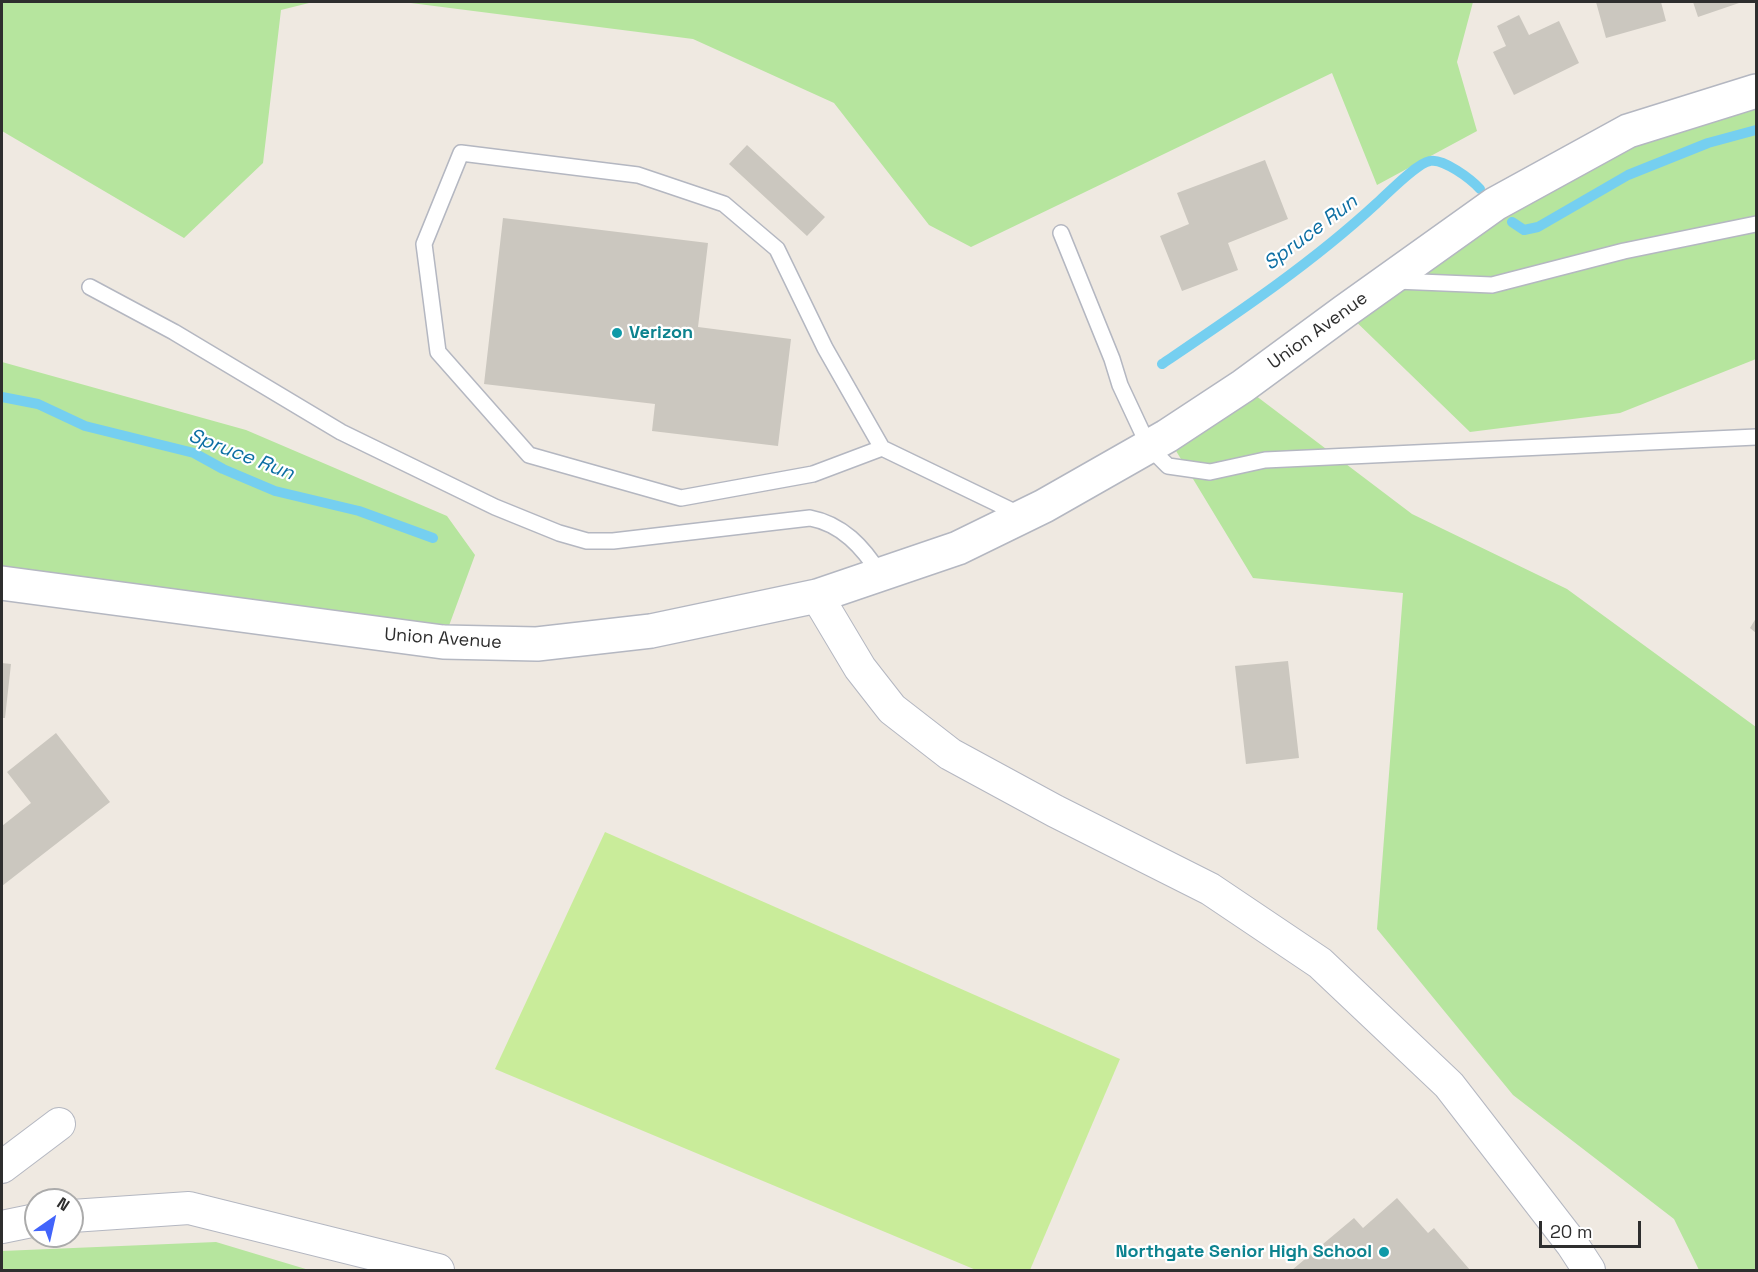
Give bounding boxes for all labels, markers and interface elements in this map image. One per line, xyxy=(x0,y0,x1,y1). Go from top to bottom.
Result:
water label: Spruce Run xyxy=(1259,190,1363,276)
street label: Union Avenue xyxy=(1264,288,1372,374)
place label: Verizon xyxy=(629,322,693,344)
marker: Verizon xyxy=(610,326,624,340)
water label: Spruce Run xyxy=(185,424,297,486)
street label: Union Avenue xyxy=(383,624,503,654)
north arrow xyxy=(24,1188,84,1248)
text: N xyxy=(53,1193,74,1216)
scale bar xyxy=(1542,1209,1644,1247)
text: 20 m xyxy=(1550,1220,1593,1243)
place label: Northgate Senior High School xyxy=(1115,1241,1372,1263)
marker: Northgate Senior High School xyxy=(1377,1245,1391,1259)

